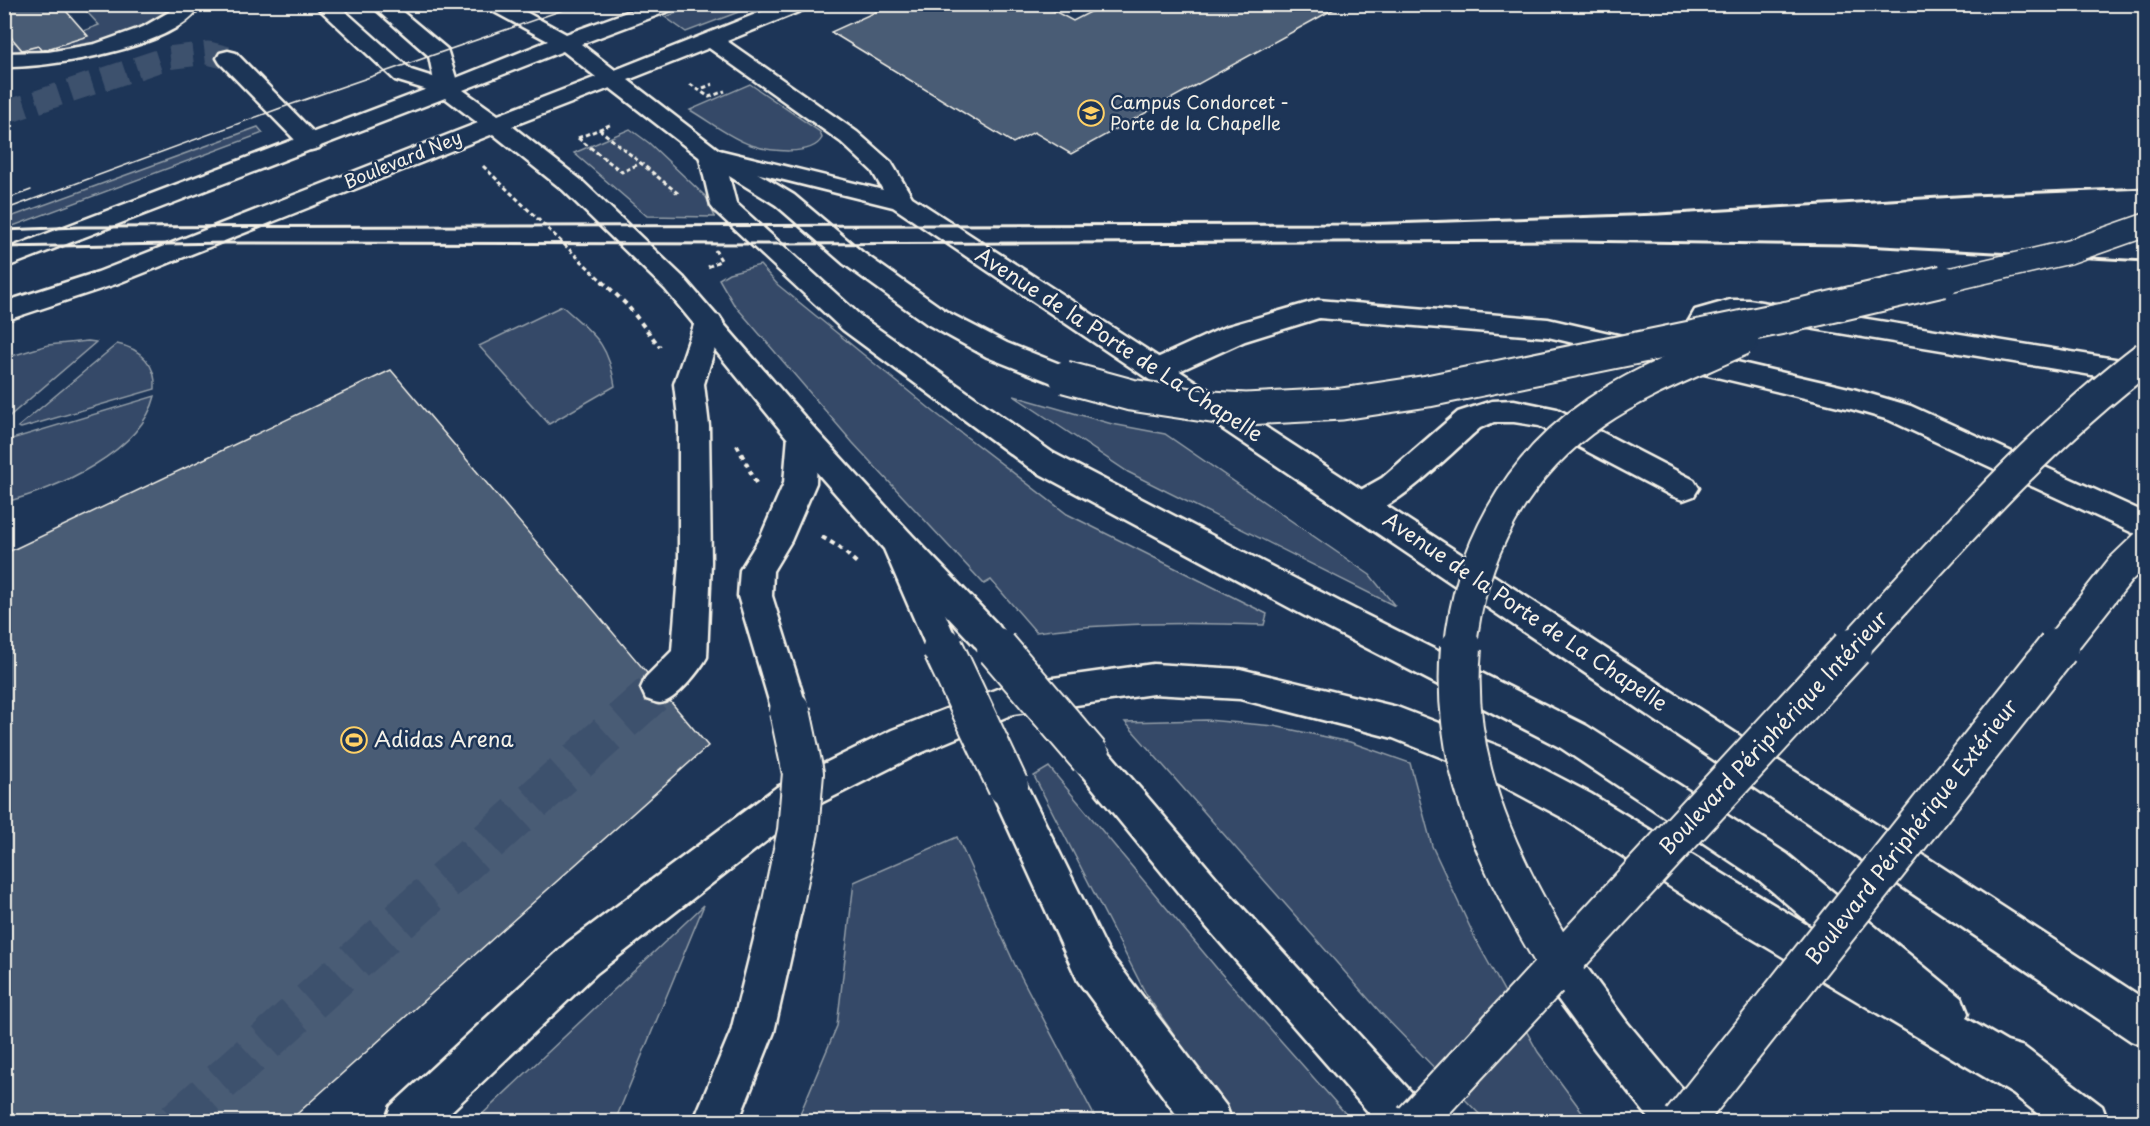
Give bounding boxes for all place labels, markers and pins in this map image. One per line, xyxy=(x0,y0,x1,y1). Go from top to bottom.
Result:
place label: Campus Condorcet - Porte de la Chapelle xyxy=(1110,88,1289,136)
school or university icon: Campus Condorcet - Porte de la Chapelle xyxy=(1076,98,1106,128)
place label: Adidas Arena xyxy=(374,722,513,754)
sports icon: Adidas Arena xyxy=(339,725,369,755)

